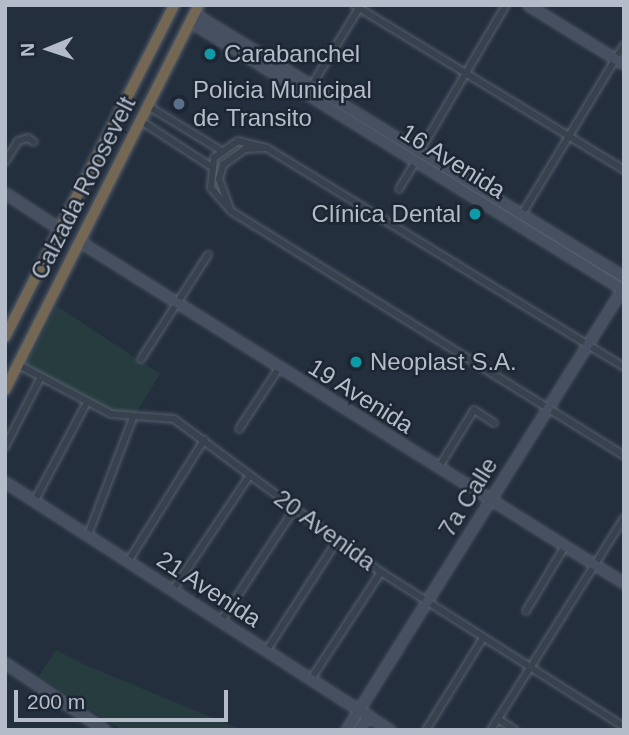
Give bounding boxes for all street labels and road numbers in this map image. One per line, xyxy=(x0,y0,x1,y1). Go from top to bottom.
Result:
street label: Calzada Roosevelt xyxy=(24,92,142,284)
street label: 16 Avenida xyxy=(395,117,511,205)
street label: 19 Avenida xyxy=(303,352,419,440)
street label: 7a Calle xyxy=(432,452,504,542)
street label: 20 Avenida xyxy=(268,483,382,577)
street label: 21 Avenida xyxy=(151,544,267,634)

